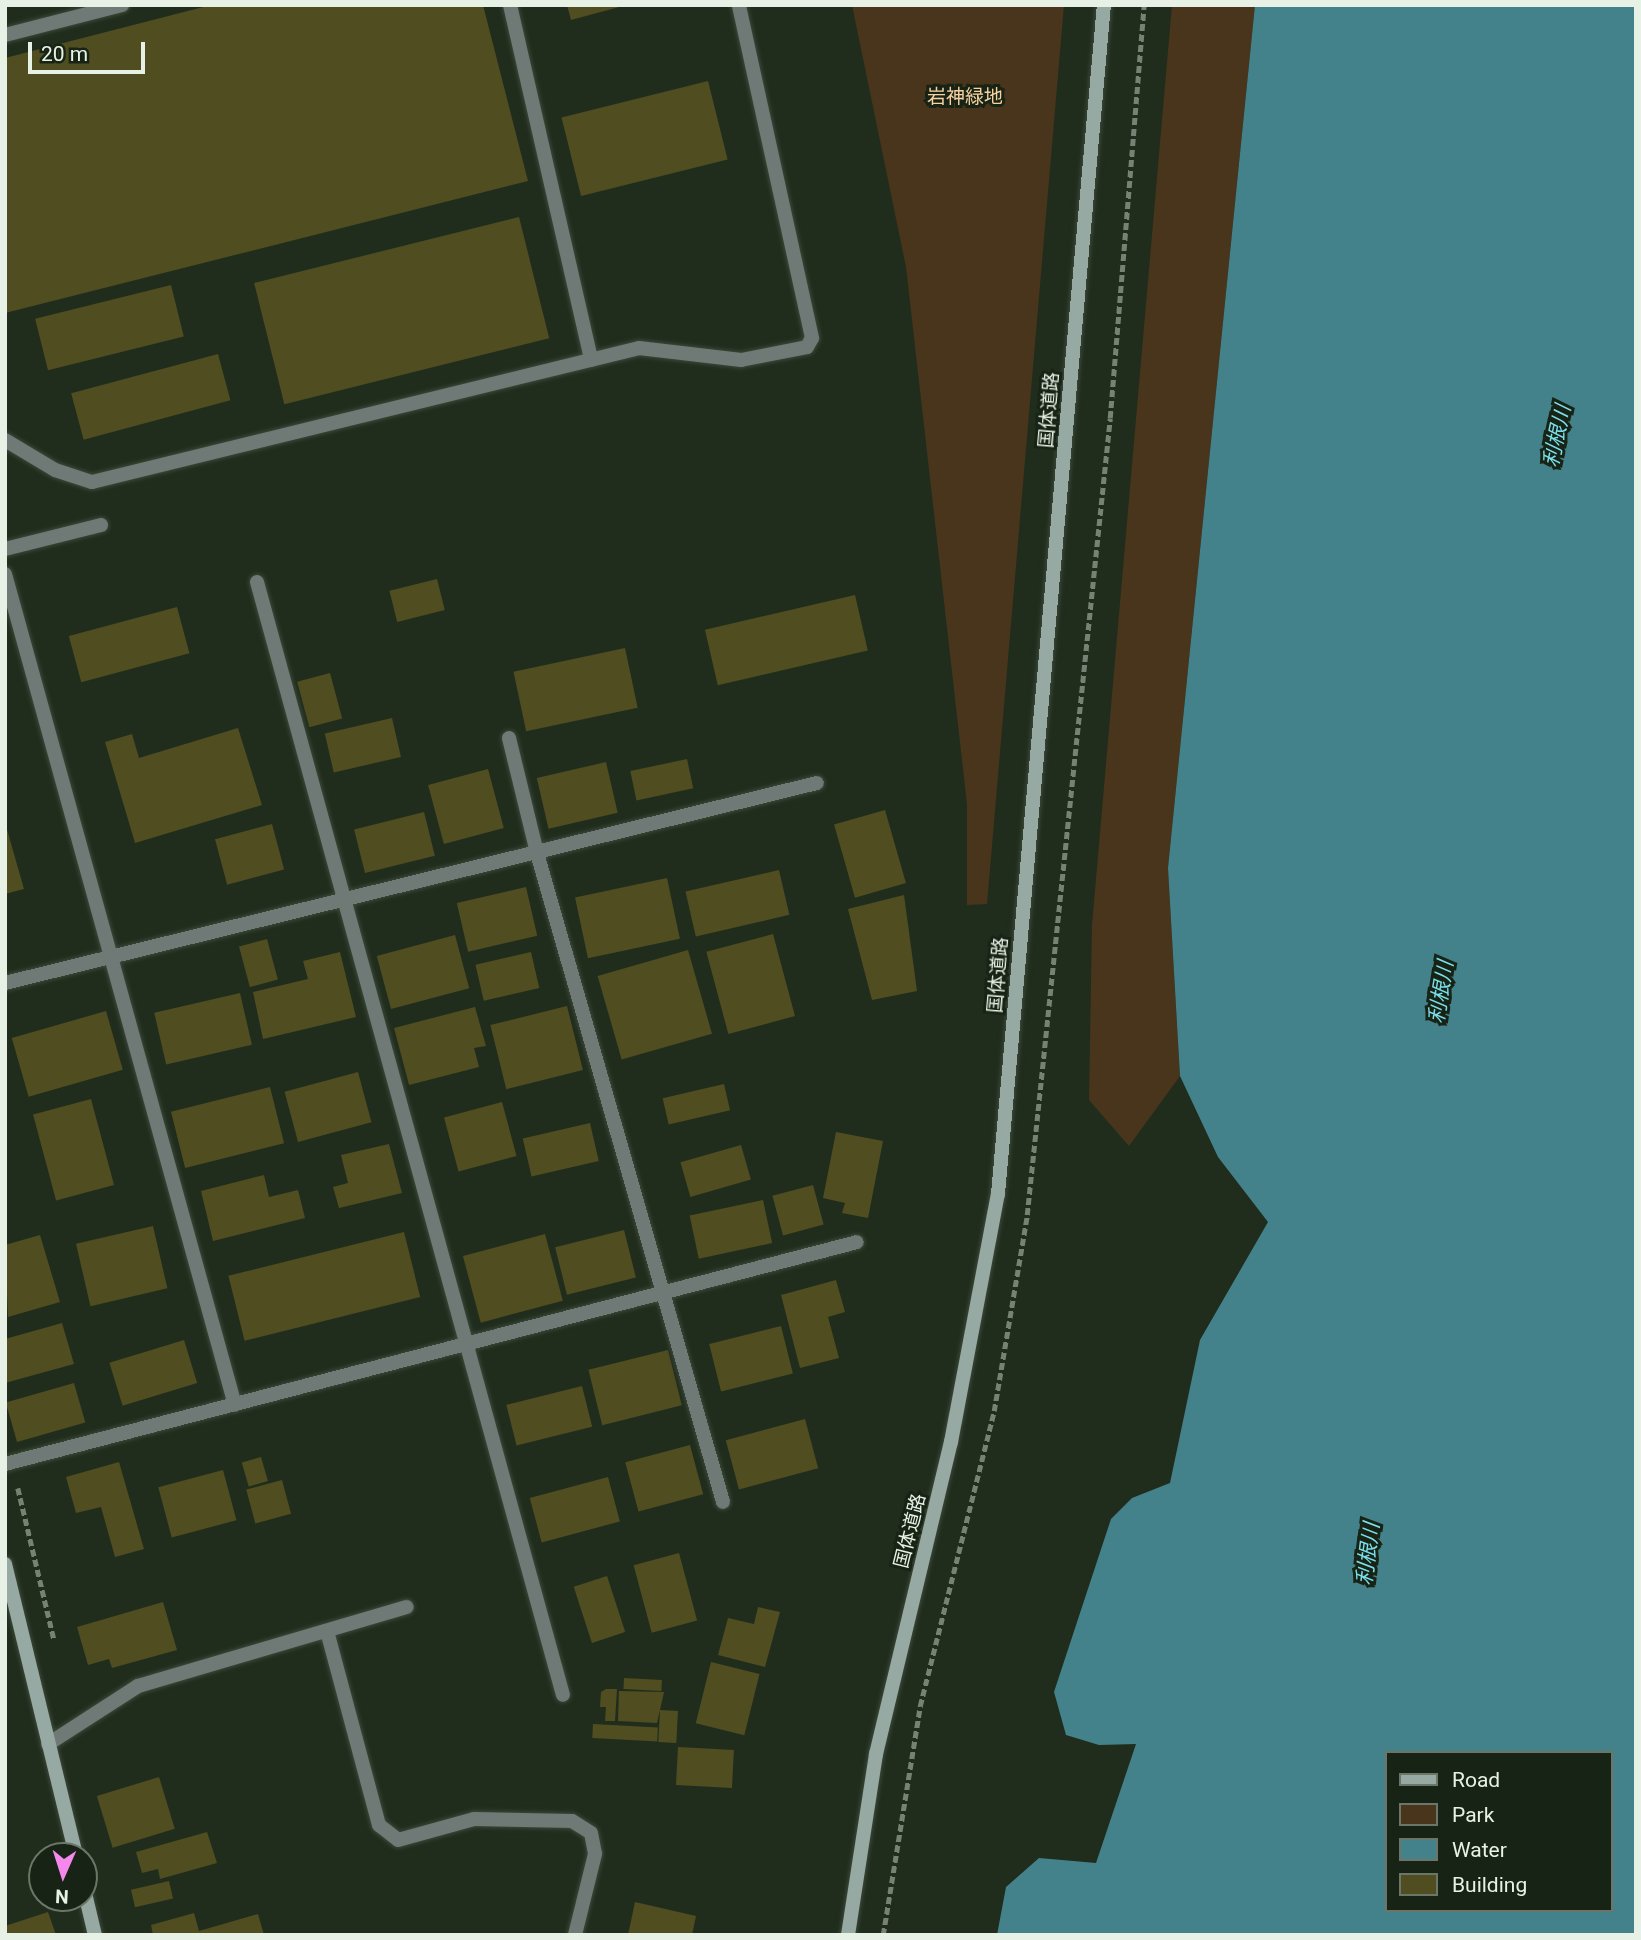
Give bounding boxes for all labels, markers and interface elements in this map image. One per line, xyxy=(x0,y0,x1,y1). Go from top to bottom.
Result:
scale bar xyxy=(32,28,149,72)
text: 20 m xyxy=(41,42,88,66)
park label: 岩神緑地 xyxy=(927,86,1003,108)
street label: 国体道路 xyxy=(1034,371,1064,449)
water label: 利根川 xyxy=(1538,403,1576,469)
street label: 国体道路 xyxy=(983,936,1013,1014)
water label: 利根川 xyxy=(1424,959,1458,1025)
street label: 国体道路 xyxy=(890,1491,930,1571)
water label: 利根川 xyxy=(1352,1521,1384,1587)
legend xyxy=(1386,1751,1613,1912)
text: Road xyxy=(1452,1768,1500,1792)
text: Park xyxy=(1452,1803,1494,1827)
text: Water xyxy=(1452,1838,1507,1862)
north arrow xyxy=(28,1842,98,1912)
text: Building xyxy=(1452,1873,1527,1897)
text: N xyxy=(55,1885,69,1908)

